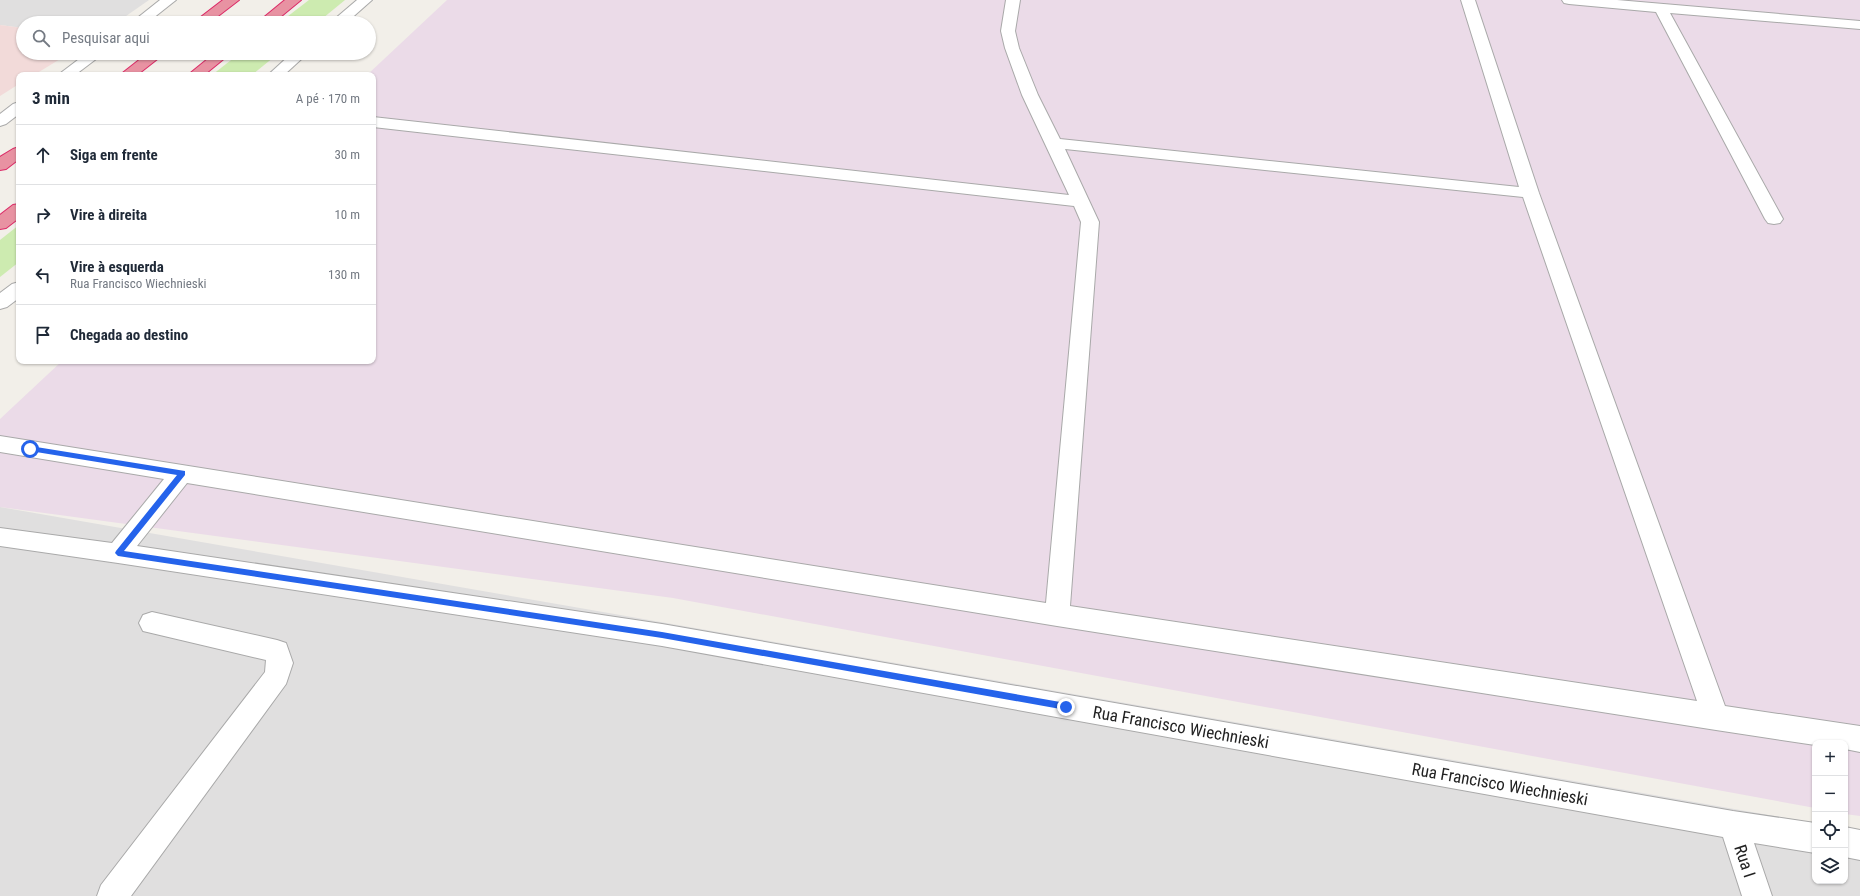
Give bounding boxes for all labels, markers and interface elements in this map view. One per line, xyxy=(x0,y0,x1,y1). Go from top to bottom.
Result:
search box xyxy=(16,16,376,60)
icon: search xyxy=(30,27,52,49)
text: Pesquisar aqui xyxy=(62,29,150,47)
text: 3 min xyxy=(32,88,70,108)
text: A pé · 170 m xyxy=(296,91,360,106)
icon: ahead xyxy=(32,144,54,166)
text: Siga em frente xyxy=(70,146,158,164)
text: 30 m xyxy=(334,147,360,162)
icon: right xyxy=(32,204,54,226)
text: Vire à direita xyxy=(70,206,147,224)
text: 10 m xyxy=(334,207,360,222)
text: Vire à esquerda xyxy=(70,258,164,276)
icon: left xyxy=(32,264,54,286)
text: 130 m xyxy=(328,267,360,282)
text: Rua Francisco Wiechnieski xyxy=(70,276,207,291)
icon: arrive xyxy=(32,324,54,346)
text: Chegada ao destino xyxy=(70,326,188,344)
route start xyxy=(21,440,39,458)
route end xyxy=(1057,698,1075,716)
street label: Rua Francisco Wiechnieski xyxy=(1091,702,1271,752)
map controls xyxy=(1812,740,1848,884)
button: + xyxy=(1812,740,1848,776)
street label: Rua Francisco Wiechnieski xyxy=(1410,759,1590,809)
button: − xyxy=(1812,776,1848,812)
button: locate xyxy=(1812,812,1848,848)
street label: Rua I xyxy=(1730,842,1760,880)
button: layers xyxy=(1812,848,1848,884)

